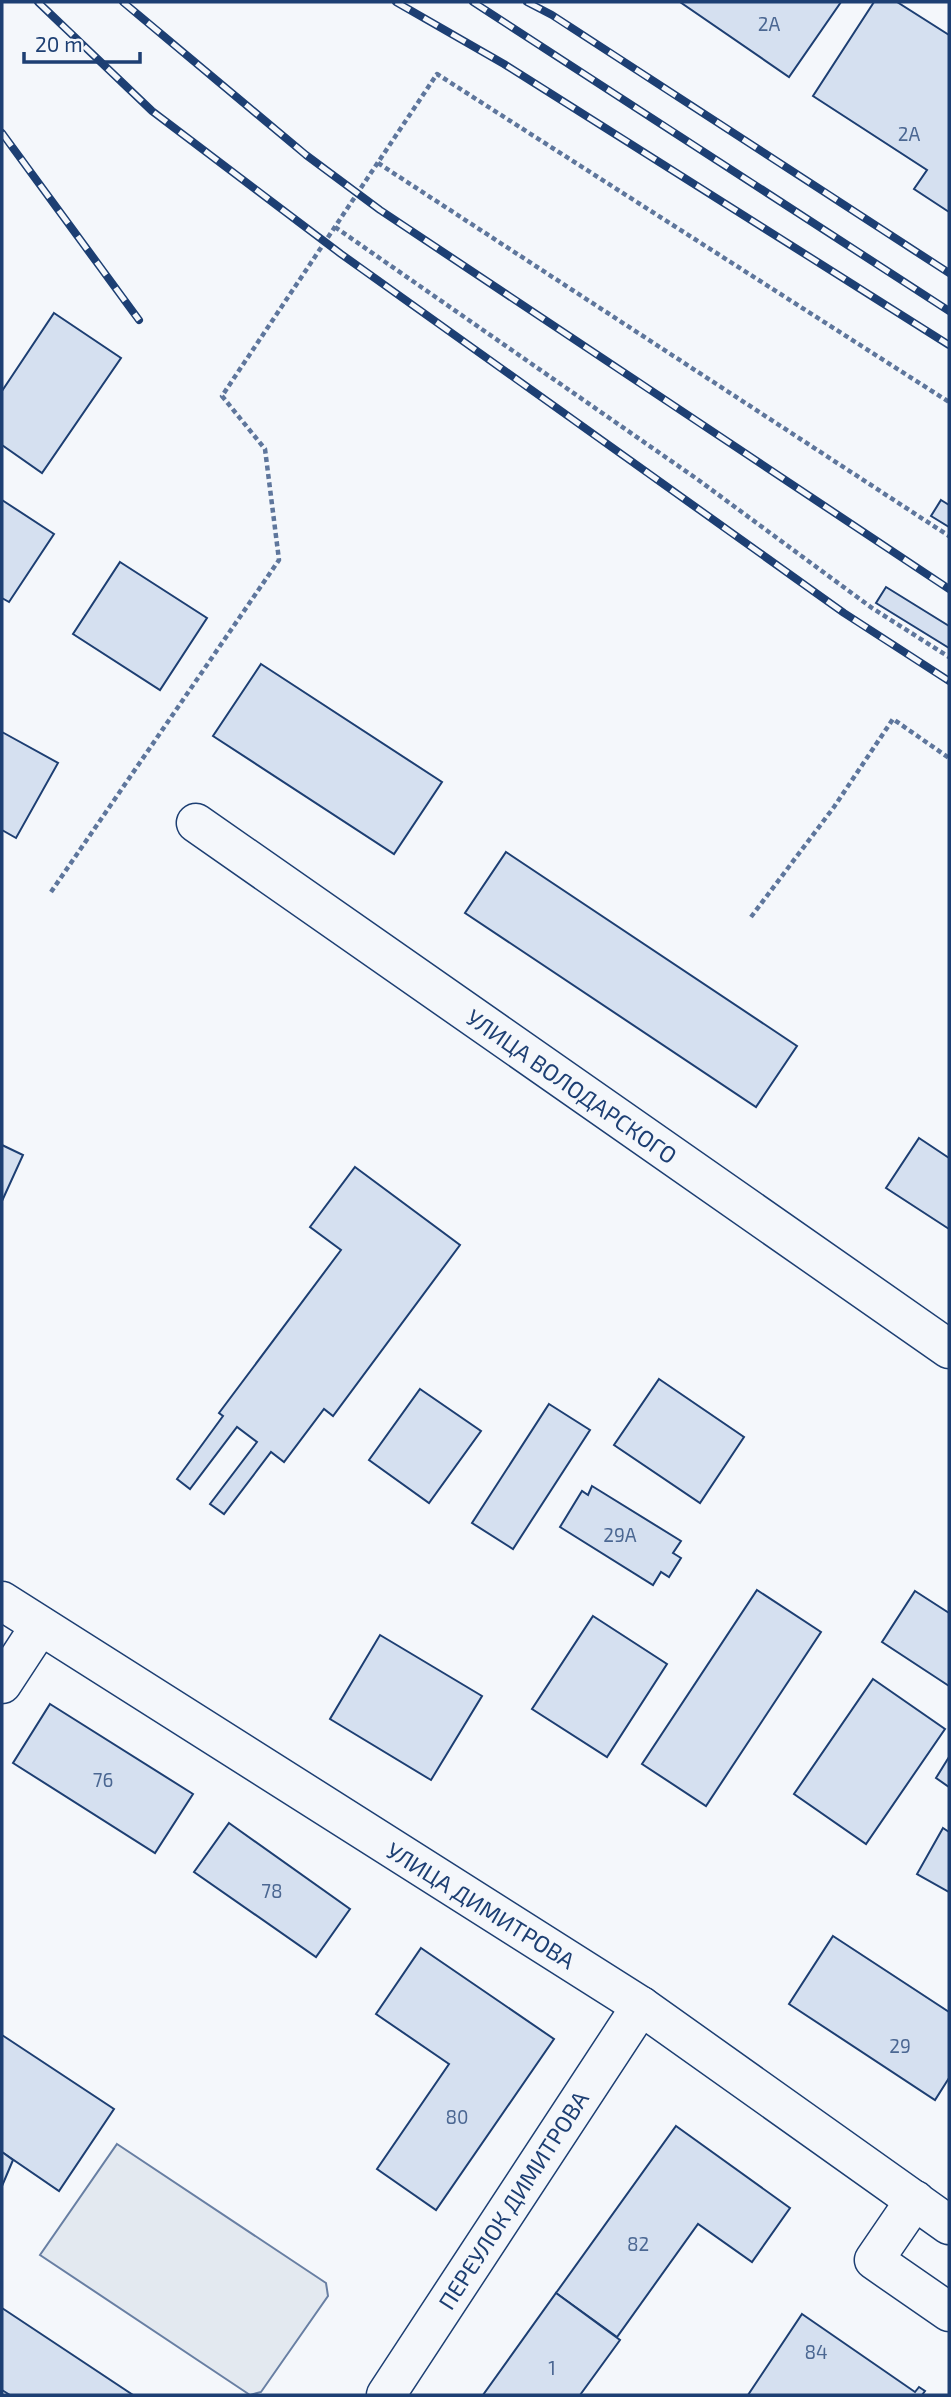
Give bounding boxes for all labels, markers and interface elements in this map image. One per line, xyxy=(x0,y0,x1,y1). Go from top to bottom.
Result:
house number: 2А xyxy=(758,12,780,35)
scale bar xyxy=(24,21,140,65)
text: 20 m xyxy=(35,31,83,56)
house number: 2А xyxy=(898,122,920,145)
street label: УЛИЦА ВОЛОДАРСКОГО xyxy=(461,1003,683,1169)
house number: 29А xyxy=(603,1523,637,1546)
house number: 76 xyxy=(93,1768,113,1791)
street label: УЛИЦА ДИМИТРОВА xyxy=(382,1836,581,1975)
house number: 78 xyxy=(261,1879,283,1902)
house number: 29 xyxy=(889,2034,911,2057)
street label: ПЕРЕУЛОК ДИМИТРОВА xyxy=(432,2085,594,2314)
house number: 80 xyxy=(446,2105,469,2128)
house number: 82 xyxy=(627,2232,649,2255)
house number: 84 xyxy=(804,2340,828,2363)
house number: 1 xyxy=(548,2356,556,2379)

